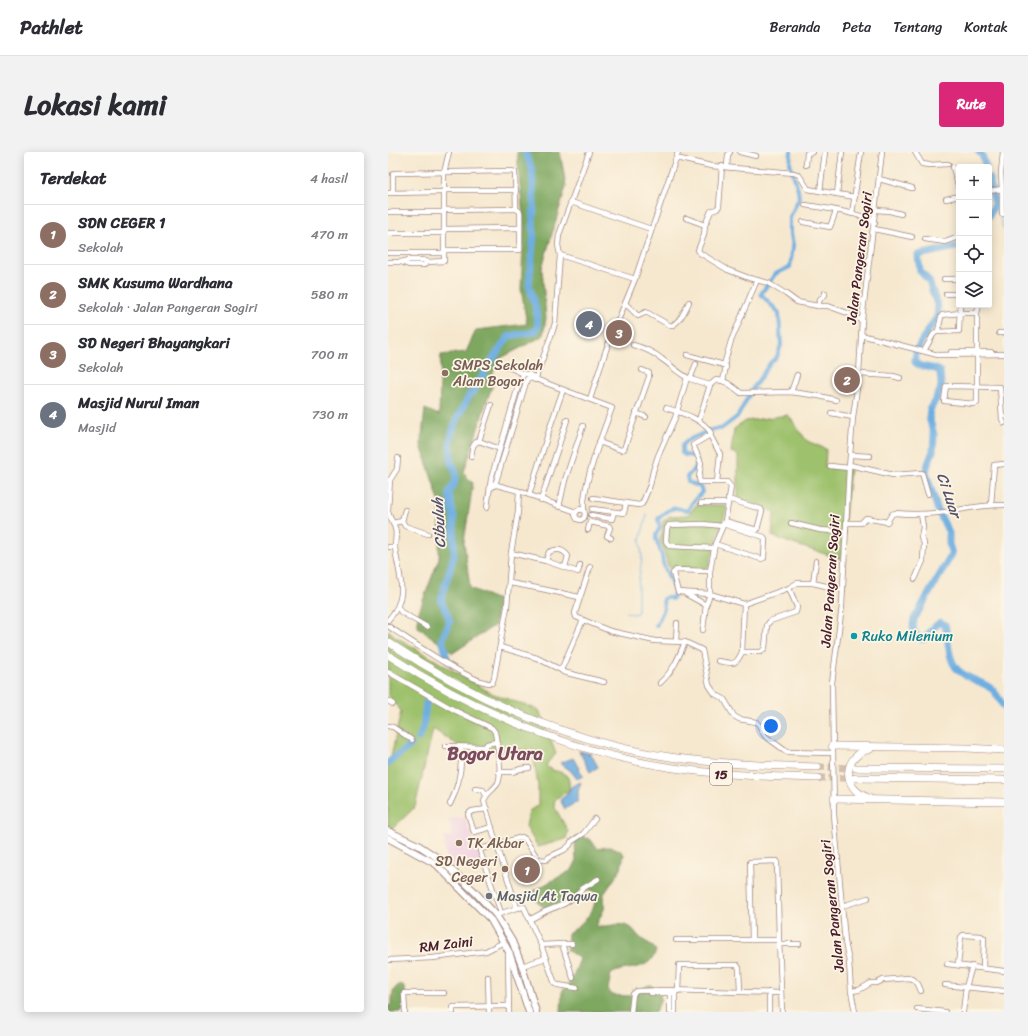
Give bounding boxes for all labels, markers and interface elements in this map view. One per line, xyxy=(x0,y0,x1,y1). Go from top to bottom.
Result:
text: Pathlet xyxy=(20,11,83,44)
text: Beranda xyxy=(770,15,820,40)
text: Peta xyxy=(842,15,871,40)
text: Tentang xyxy=(893,15,942,40)
text: Kontak xyxy=(964,15,1008,40)
text: Lokasi kami xyxy=(24,80,166,129)
button: Rute xyxy=(939,82,1004,127)
text: Terdekat xyxy=(40,163,106,193)
map controls xyxy=(956,164,992,308)
button: + xyxy=(956,164,992,200)
text: 4 hasil xyxy=(310,167,348,190)
street label: Jalan Pangeran Sogiri xyxy=(839,189,880,327)
button: − xyxy=(956,200,992,236)
text: SDN CEGER 1 xyxy=(78,210,165,236)
text: 1 xyxy=(50,223,56,246)
text: 470 m xyxy=(311,223,348,246)
text: Sekolah xyxy=(78,236,123,259)
button: locate xyxy=(956,236,992,272)
text: SMK Kusuma Wardhana xyxy=(78,270,232,296)
button: layers xyxy=(956,272,992,308)
text: 2 xyxy=(49,283,57,306)
text: 580 m xyxy=(311,283,348,306)
text: Sekolah · Jalan Pangeran Sogiri xyxy=(78,296,257,319)
pin: 4 xyxy=(576,309,602,339)
pin: 3 xyxy=(606,318,632,348)
text: SD Negeri Bhayangkari xyxy=(78,330,230,356)
text: 3 xyxy=(49,343,57,366)
text: 700 m xyxy=(311,343,348,366)
place label: SMPS Sekolah Alam Bogor xyxy=(452,353,543,394)
text: Sekolah xyxy=(78,356,123,379)
pin: 2 xyxy=(834,365,860,395)
marker: SMPS Sekolah Alam Bogor xyxy=(440,368,450,378)
text: Masjid Nurul Iman xyxy=(78,390,199,416)
text: 4 xyxy=(49,403,57,426)
text: 730 m xyxy=(312,403,348,426)
text: Masjid xyxy=(78,416,116,439)
water label: Ci Luar xyxy=(929,469,970,524)
water label: Cibuluh xyxy=(425,496,453,549)
street label: Jalan Pangeran Sogiri xyxy=(813,513,848,649)
place label: Ruko Milenium xyxy=(862,624,953,649)
marker: Ruko Milenium xyxy=(849,631,859,641)
your location xyxy=(761,716,781,736)
district label: Bogor Utara xyxy=(447,738,543,770)
road number: 15 xyxy=(710,763,732,785)
place label: TK Akbar xyxy=(467,831,525,856)
street label: Jalan Pangeran Sogiri xyxy=(813,837,852,974)
marker: TK Akbar xyxy=(454,838,464,848)
place label: SD Negeri Ceger 1 xyxy=(435,849,498,890)
pin: 1 xyxy=(514,855,540,885)
marker: SD Negeri Ceger 1 xyxy=(500,864,510,874)
place label: Masjid At Taqwa xyxy=(497,884,598,909)
marker: Masjid At Taqwa xyxy=(484,891,494,901)
street label: RM Zaini xyxy=(418,929,475,960)

